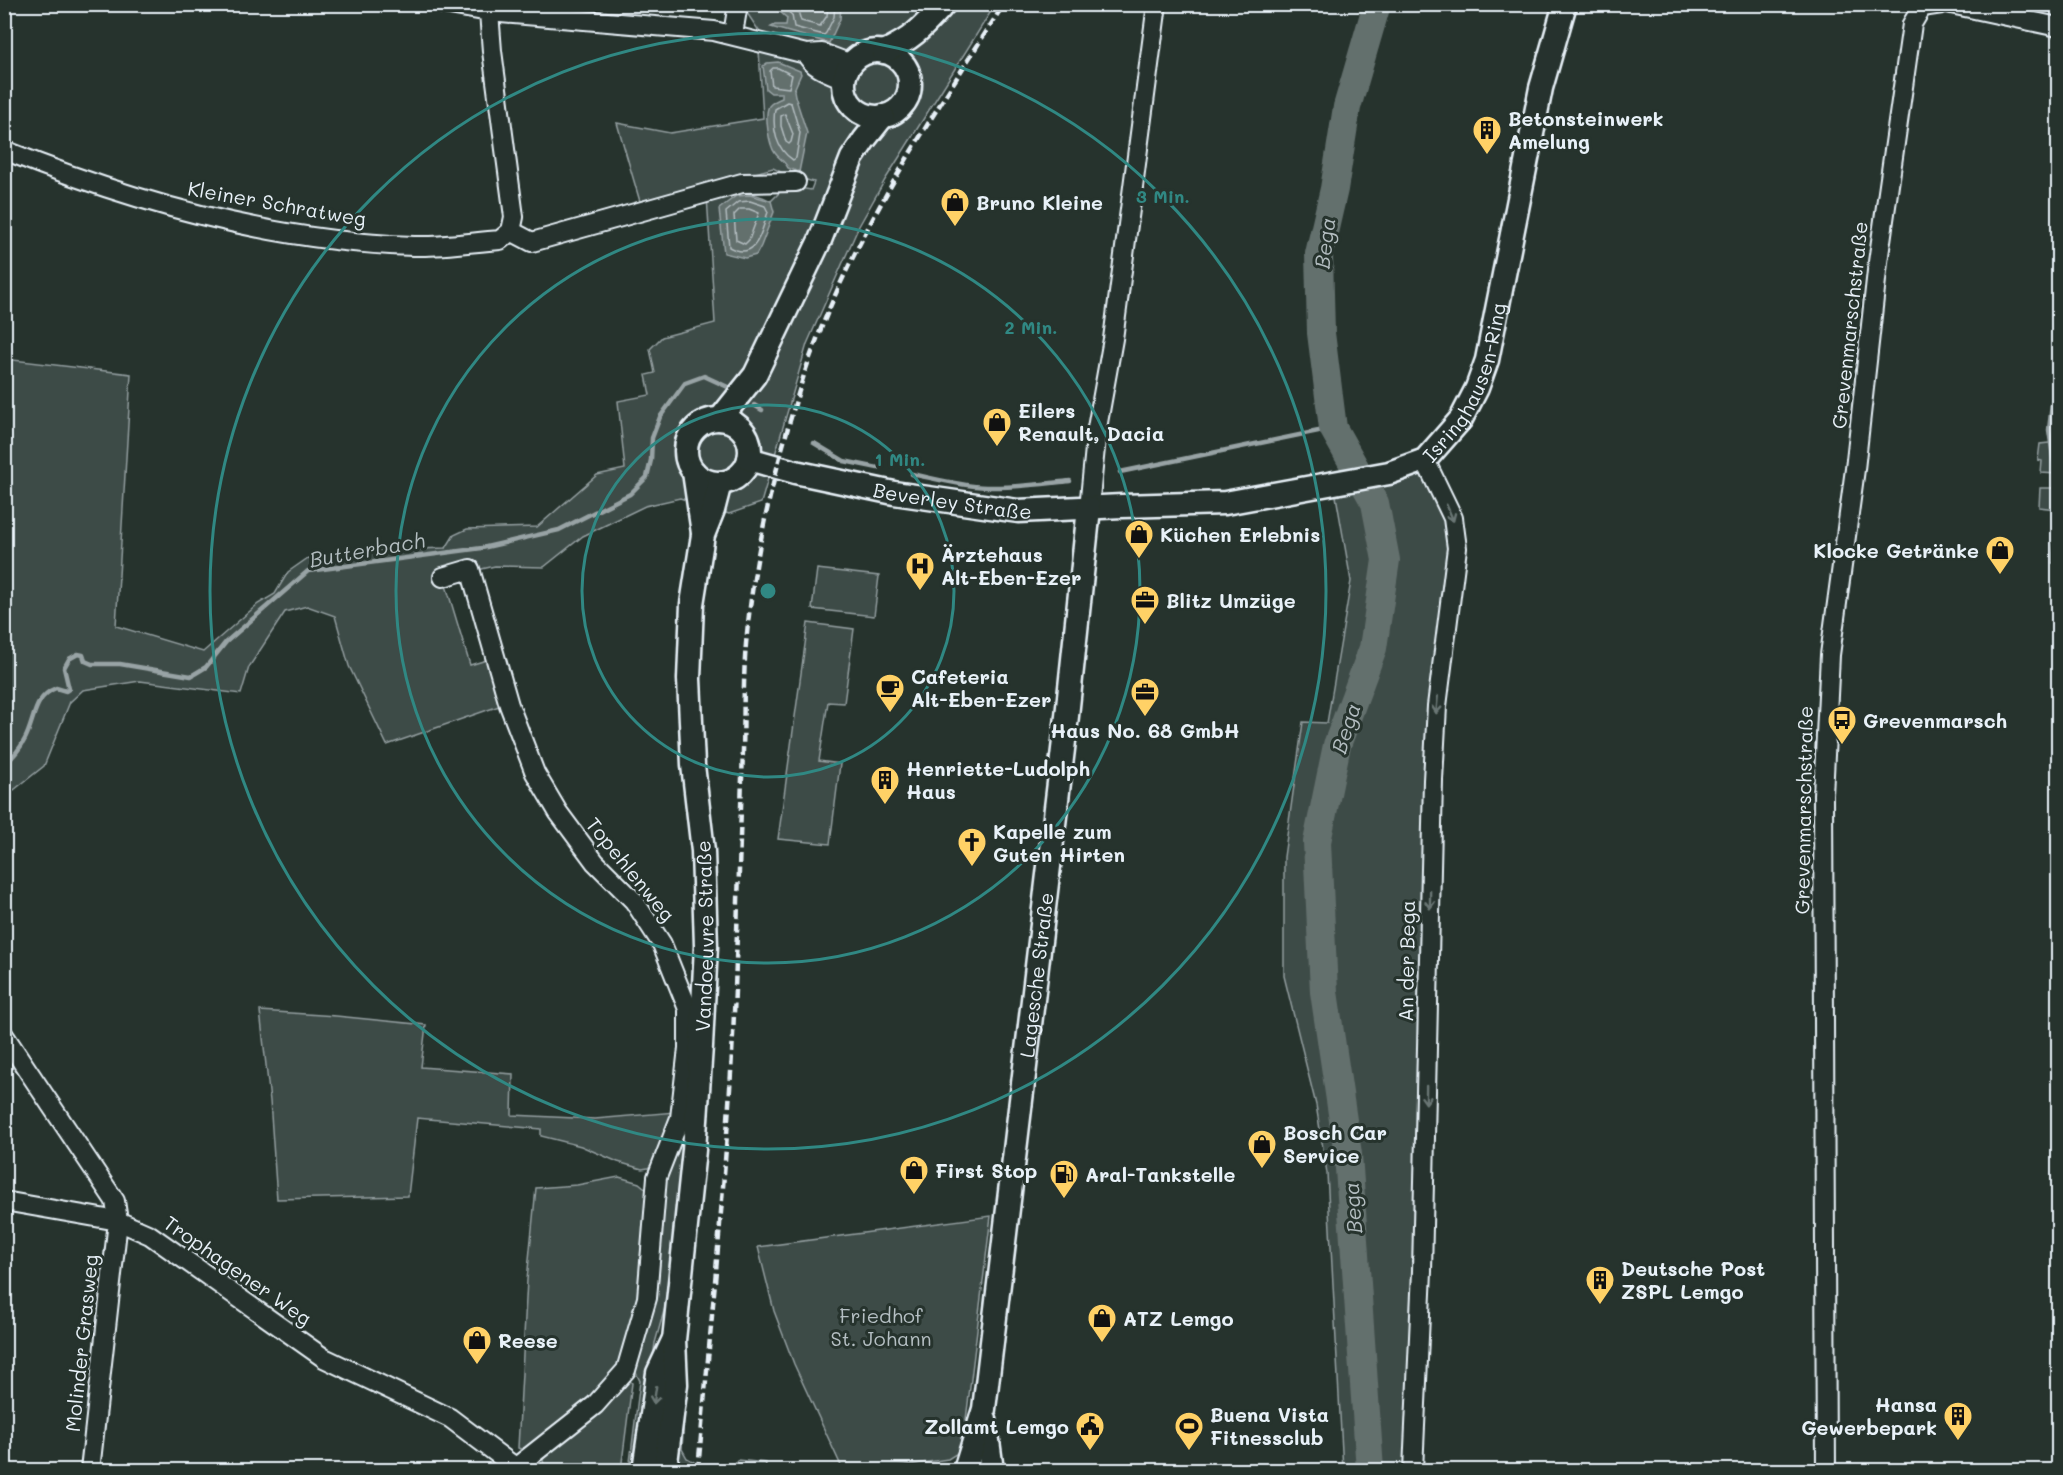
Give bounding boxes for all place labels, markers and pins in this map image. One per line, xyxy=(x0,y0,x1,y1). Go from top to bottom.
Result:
place label: Betonsteinwerk Amelung xyxy=(1508,105,1664,154)
building icon: Betonsteinwerk Amelung xyxy=(1471,114,1503,156)
shop icon: Bruno Kleine xyxy=(939,186,971,228)
place label: Bruno Kleine xyxy=(976,189,1103,215)
place label: Eilers Renault, Dacia xyxy=(1018,397,1164,446)
shop icon: Eilers Renault, Dacia xyxy=(981,406,1013,448)
shop icon: Küchen Erlebnis xyxy=(1123,518,1155,560)
place label: Küchen Erlebnis xyxy=(1160,521,1320,547)
shop icon: Klocke Getränke xyxy=(1984,534,2016,576)
place label: Klocke Getränke xyxy=(1813,537,1979,563)
place label: Ärztehaus Alt-Eben-Ezer xyxy=(941,541,1081,590)
hospital icon: Ärztehaus Alt-Eben-Ezer xyxy=(904,550,936,592)
centre of rings xyxy=(758,581,778,601)
office icon: Blitz Umzüge xyxy=(1129,584,1161,626)
place label: Blitz Umzüge xyxy=(1166,587,1296,613)
place label: Cafeteria Alt-Eben-Ezer xyxy=(911,663,1051,712)
cafe icon: Cafeteria Alt-Eben-Ezer xyxy=(874,672,906,714)
office icon: Haus No. 68 GmbH xyxy=(1129,676,1161,718)
bus stop icon: Grevenmarsch xyxy=(1826,704,1858,746)
place label: Grevenmarsch xyxy=(1863,707,2007,733)
place label: Haus No. 68 GmbH xyxy=(1050,717,1240,743)
place label: Henriette-Ludolph Haus xyxy=(906,755,1090,804)
building icon: Henriette-Ludolph Haus xyxy=(869,764,901,806)
place label: Kapelle zum Guten Hirten xyxy=(993,818,1125,867)
church icon: Kapelle zum Guten Hirten xyxy=(956,826,988,868)
place label: Bosch Car Service xyxy=(1283,1119,1387,1168)
shop icon: Bosch Car Service xyxy=(1246,1128,1278,1170)
shop icon: First Stop xyxy=(898,1154,930,1196)
place label: First Stop xyxy=(935,1157,1037,1183)
fuel station icon: Aral-Tankstelle xyxy=(1048,1158,1080,1200)
place label: Aral-Tankstelle xyxy=(1085,1161,1236,1187)
place label: Deutsche Post ZSPL Lemgo xyxy=(1621,1255,1765,1304)
building icon: Deutsche Post ZSPL Lemgo xyxy=(1584,1264,1616,1306)
shop icon: ATZ Lemgo xyxy=(1086,1302,1118,1344)
place label: ATZ Lemgo xyxy=(1123,1305,1234,1331)
shop icon: Reese xyxy=(461,1324,493,1366)
place label: Reese xyxy=(498,1327,558,1353)
place label: Hansa Gewerbepark xyxy=(1801,1391,1937,1440)
building icon: Hansa Gewerbepark xyxy=(1942,1400,1974,1442)
place label: Buena Vista Fitnessclub xyxy=(1210,1401,1329,1450)
public building icon: Zollamt Lemgo xyxy=(1074,1410,1106,1452)
sports icon: Buena Vista Fitnessclub xyxy=(1173,1410,1205,1452)
place label: Zollamt Lemgo xyxy=(924,1413,1069,1439)

